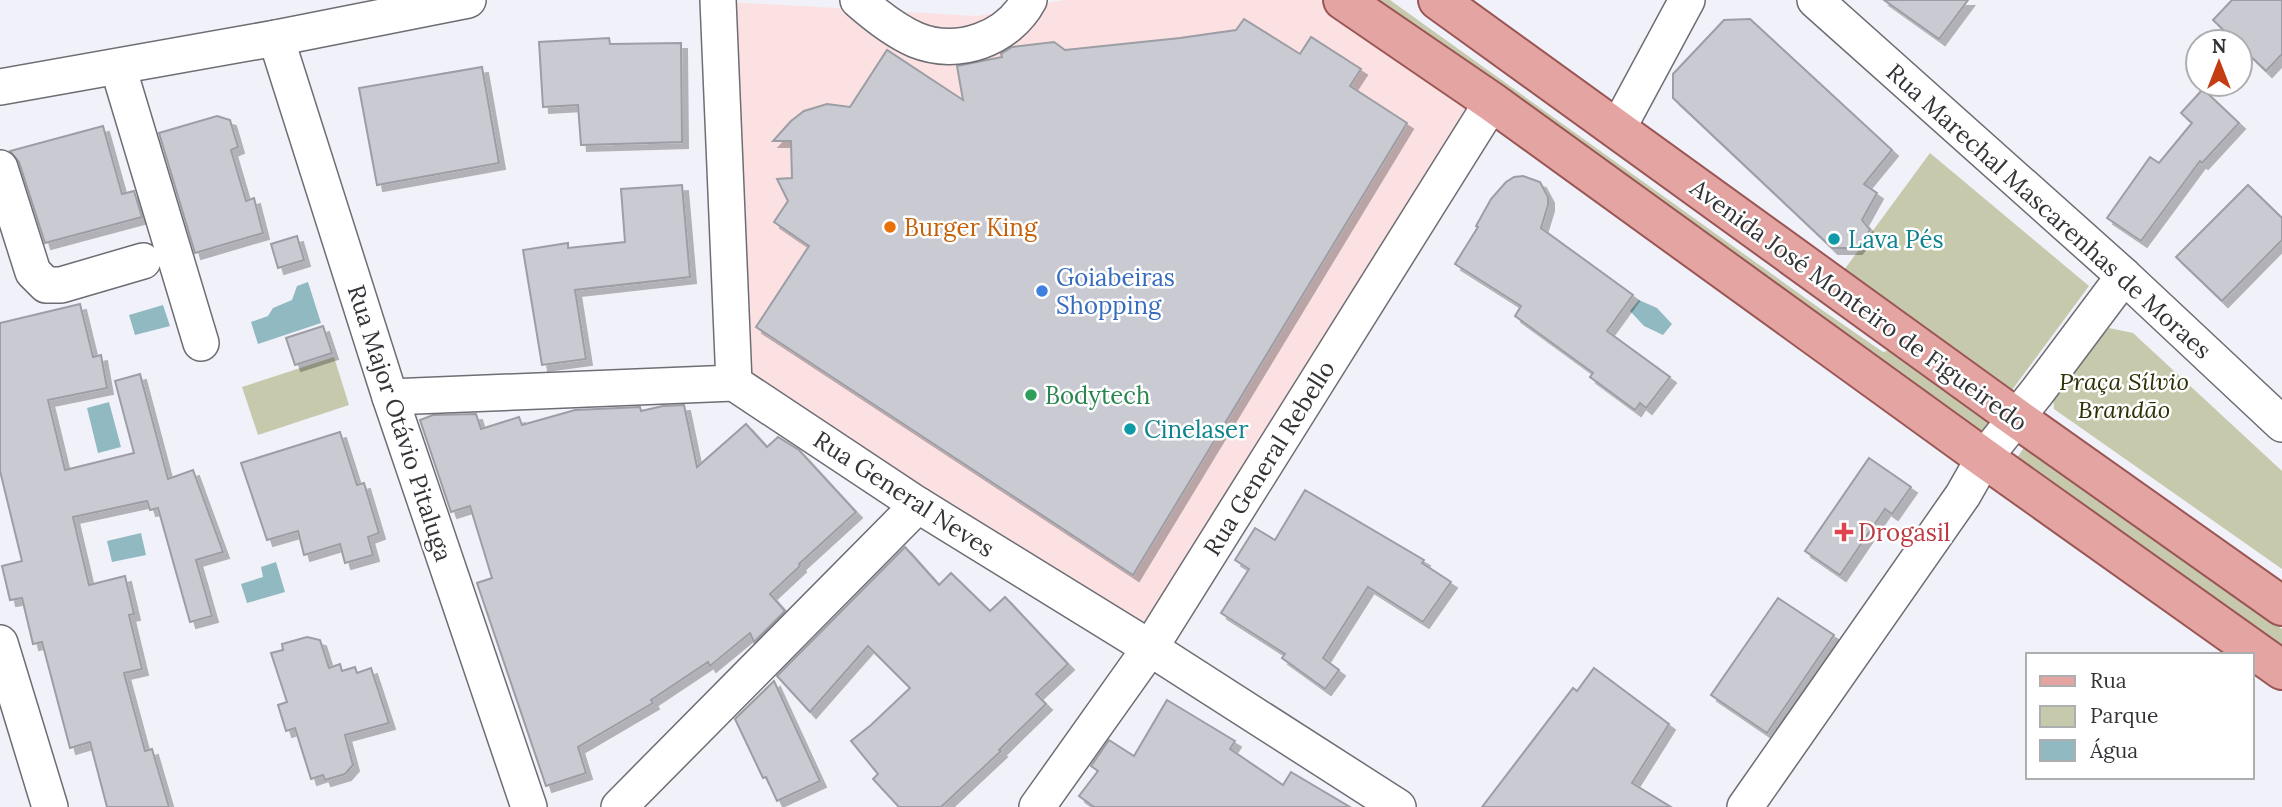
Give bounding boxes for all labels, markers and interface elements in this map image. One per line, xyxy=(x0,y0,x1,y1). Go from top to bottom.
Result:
north arrow xyxy=(2184,28,2254,98)
text: N xyxy=(2212,34,2227,58)
street label: Rua Marechal Mascarenhas de Moraes xyxy=(1880,57,2218,365)
street label: Avenida José Monteiro de Figueiredo xyxy=(1683,172,2034,438)
place label: Burger King xyxy=(904,212,1038,243)
marker: Burger King xyxy=(882,219,898,235)
place label: Lava Pés xyxy=(1848,224,1944,255)
marker: Lava Pés xyxy=(1826,231,1842,247)
place label: Goiabeiras Shopping xyxy=(1056,262,1175,321)
street label: Rua Major Otávio Pitaluga xyxy=(341,281,459,565)
marker: Goiabeiras Shopping xyxy=(1034,283,1050,299)
street label: Rua General Rebello xyxy=(1196,355,1342,561)
park label: Praça Sílvio Brandão xyxy=(2059,366,2189,425)
place label: Bodytech xyxy=(1045,380,1150,411)
marker: Bodytech xyxy=(1023,387,1039,403)
place label: Cinelaser xyxy=(1144,414,1249,445)
marker: Cinelaser xyxy=(1122,421,1138,437)
street label: Rua General Neves xyxy=(808,424,1000,564)
place label: Drogasil xyxy=(1858,517,1950,548)
marker: Drogasil xyxy=(1836,524,1852,540)
legend xyxy=(2026,653,2254,779)
text: Rua xyxy=(2090,667,2127,694)
text: Parque xyxy=(2090,702,2158,729)
text: Água xyxy=(2089,737,2138,764)

